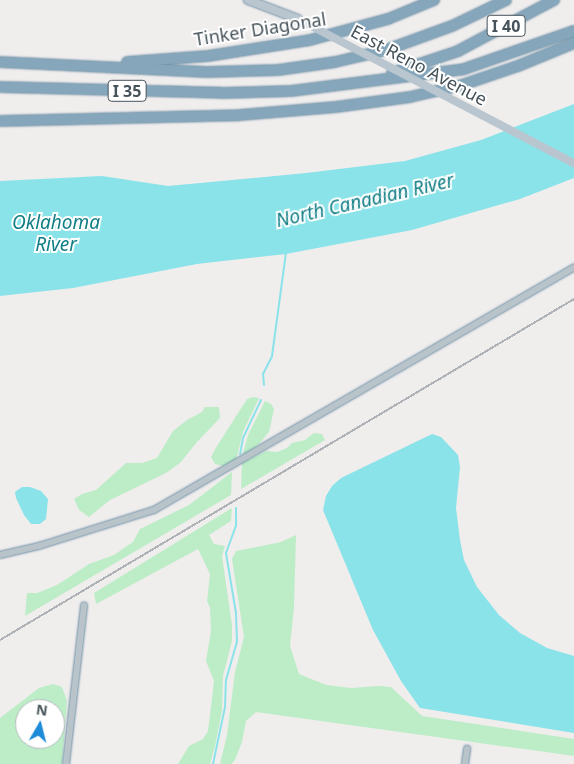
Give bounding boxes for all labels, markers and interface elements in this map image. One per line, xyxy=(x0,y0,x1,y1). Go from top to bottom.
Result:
street label: Tinker Diagonal xyxy=(192,8,328,50)
road number: I 40 xyxy=(486,12,526,40)
street label: East Reno Avenue xyxy=(347,20,491,110)
road number: I 35 xyxy=(107,78,147,104)
water label: North Canadian River xyxy=(274,169,456,233)
water label: Oklahoma River xyxy=(12,212,100,256)
north arrow xyxy=(15,699,65,749)
text: N xyxy=(35,699,49,720)

